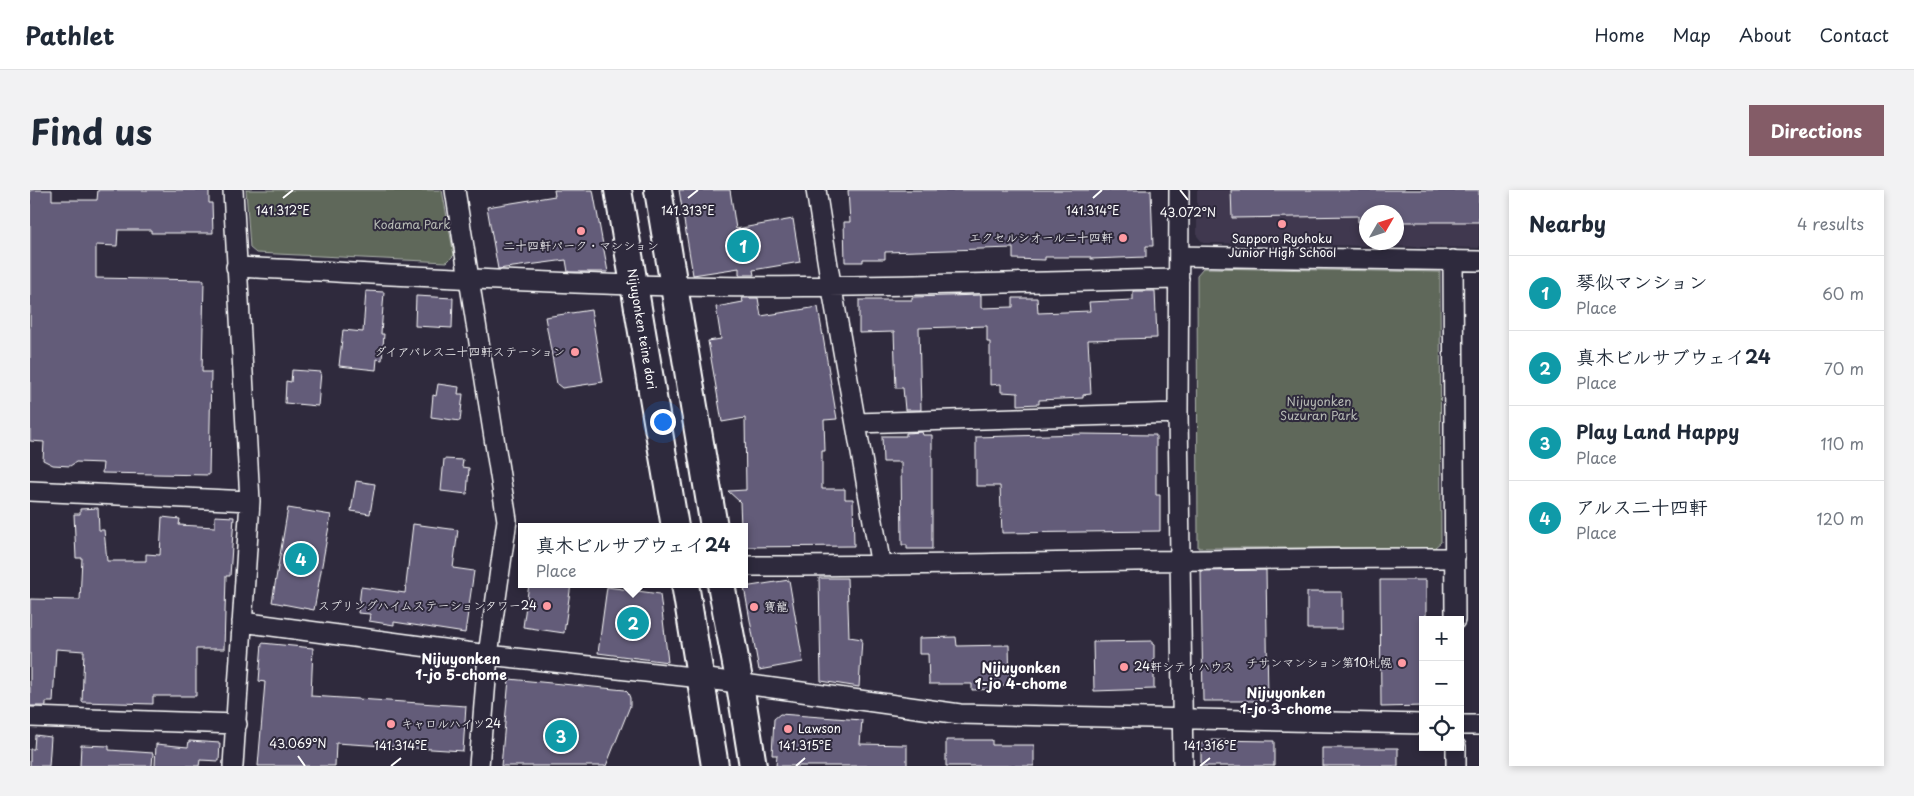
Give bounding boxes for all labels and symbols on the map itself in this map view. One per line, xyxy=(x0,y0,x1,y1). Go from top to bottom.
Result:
text: 141.312°E xyxy=(256,201,310,219)
text: 141.313°E xyxy=(661,201,715,219)
text: 141.314°E xyxy=(1066,201,1120,219)
text: 43.072°N xyxy=(1160,203,1216,221)
north arrow xyxy=(1359,205,1404,250)
park label: Kodama Park xyxy=(373,215,451,233)
marker: Sapporo Ryohoku Junior High School xyxy=(1276,218,1288,230)
marker: 二十四軒パーク・マンション xyxy=(575,225,587,237)
pin: 1 xyxy=(727,227,759,265)
place label: エクセルシオール二十四軒 xyxy=(969,228,1113,246)
place label: Sapporo Ryohoku Junior High School xyxy=(1228,229,1336,261)
marker: エクセルシオール二十四軒 xyxy=(1117,232,1129,244)
place label: 二十四軒パーク・マンション xyxy=(503,236,659,254)
street label: Nijuyonken teine dori xyxy=(623,267,662,391)
place label: ダイアパレス二十四軒ステーション xyxy=(374,342,565,360)
marker: ダイアパレス二十四軒ステーション xyxy=(569,346,581,358)
park label: Nijuyonken Suzuran Park xyxy=(1280,392,1358,424)
your location xyxy=(650,409,676,435)
pin: 4 xyxy=(285,540,317,578)
place label: スプリングハイムステーションタワー24 xyxy=(318,596,537,614)
place label: 寶龍 xyxy=(764,597,788,615)
marker: スプリングハイムステーションタワー24 xyxy=(541,600,553,612)
marker: 寶龍 xyxy=(748,601,760,613)
pin: 2 xyxy=(617,604,649,642)
district label: Nijuyonken 1-jo 5-chome xyxy=(415,648,507,685)
place label: チサンマンション第10札幌 xyxy=(1246,653,1392,671)
district label: Nijuyonken 1-jo 4-chome xyxy=(975,657,1068,694)
place label: 24軒シティハウス xyxy=(1134,657,1233,675)
marker: チサンマンション第10札幌 xyxy=(1396,657,1408,669)
marker: 24軒シティハウス xyxy=(1118,661,1130,673)
district label: Nijuyonken 1-jo 3-chome xyxy=(1240,682,1332,719)
place label: キャロルハイツ24 xyxy=(401,714,501,732)
pin: 3 xyxy=(545,717,577,755)
marker: キャロルハイツ24 xyxy=(385,718,397,730)
place label: Lawson xyxy=(798,719,841,737)
marker: Lawson xyxy=(782,723,794,735)
text: 43.069°N xyxy=(269,734,327,752)
text: 141.314°E xyxy=(374,736,428,754)
text: 141.315°E xyxy=(778,736,832,754)
text: 141.316°E xyxy=(1183,736,1237,754)

